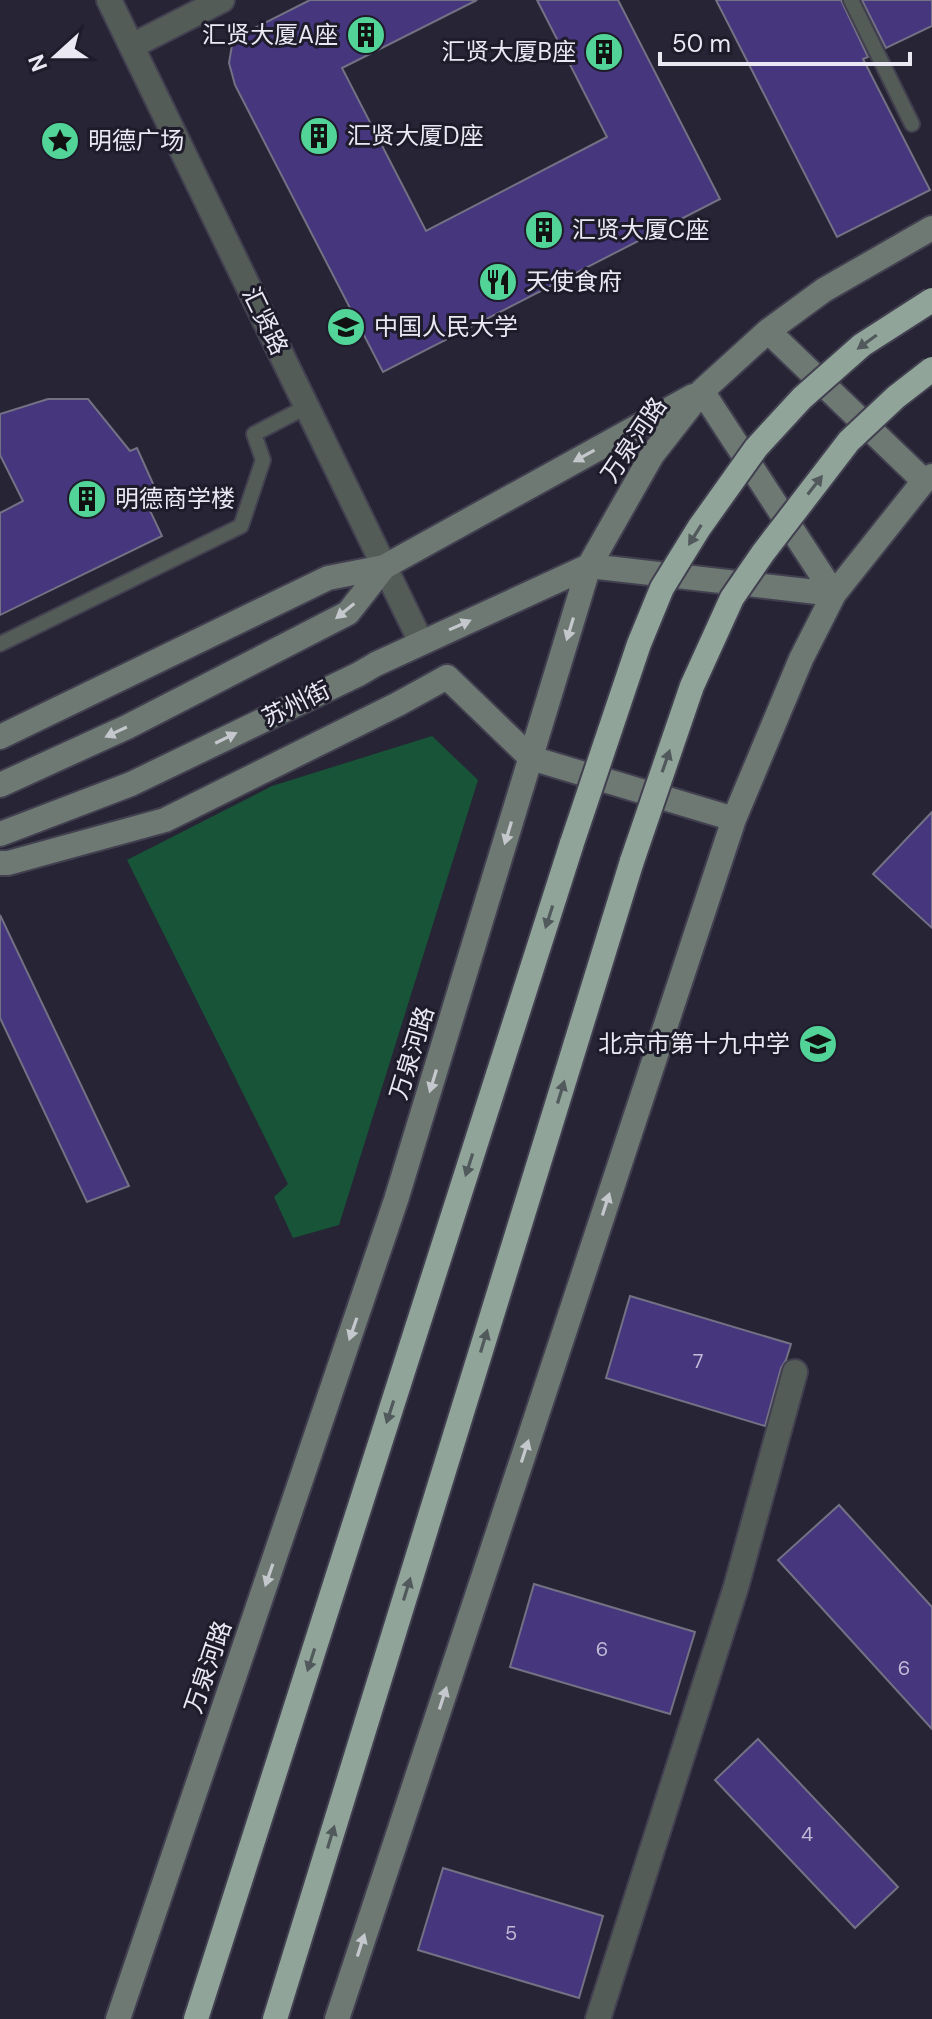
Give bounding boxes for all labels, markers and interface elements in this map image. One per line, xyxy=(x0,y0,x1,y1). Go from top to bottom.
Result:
building icon: 汇贤大厦A座 xyxy=(345,14,387,56)
north arrow xyxy=(16,16,96,96)
scale bar xyxy=(660,16,910,66)
place label: 汇贤大厦A座 xyxy=(202,19,338,50)
text: 50 m xyxy=(672,28,731,59)
building icon: 汇贤大厦B座 xyxy=(583,31,625,73)
place label: 汇贤大厦B座 xyxy=(442,36,576,67)
text: N xyxy=(21,50,54,76)
building icon: 汇贤大厦D座 xyxy=(298,115,340,157)
place icon: 明德广场 xyxy=(39,120,81,162)
place label: 汇贤大厦D座 xyxy=(347,120,484,151)
place label: 明德广场 xyxy=(88,125,184,156)
building icon: 汇贤大厦C座 xyxy=(523,209,565,251)
place label: 汇贤大厦C座 xyxy=(572,214,709,245)
restaurant icon: 天使食府 xyxy=(477,261,519,303)
place label: 天使食府 xyxy=(526,266,622,297)
street label: 汇贤路 xyxy=(236,282,295,360)
school or university icon: 中国人民大学 xyxy=(325,306,367,348)
place label: 中国人民大学 xyxy=(374,311,518,342)
one-way arrow xyxy=(857,334,877,350)
street label: 万泉河路 xyxy=(594,391,673,488)
one-way arrow xyxy=(573,449,596,463)
one-way arrow xyxy=(807,475,823,495)
building icon: 明德商学楼 xyxy=(66,478,108,520)
place label: 明德商学楼 xyxy=(115,483,235,514)
one-way arrow xyxy=(688,525,703,546)
one-way arrow xyxy=(335,602,356,619)
one-way arrow xyxy=(563,617,576,641)
one-way arrow xyxy=(448,618,472,631)
street label: 苏州街 xyxy=(257,674,335,733)
one-way arrow xyxy=(104,726,128,739)
one-way arrow xyxy=(215,731,238,745)
one-way arrow xyxy=(661,749,673,773)
one-way arrow xyxy=(501,821,514,845)
one-way arrow xyxy=(542,905,554,929)
street label: 万泉河路 xyxy=(383,1002,440,1103)
school or university icon: 北京市第十九中学 xyxy=(797,1023,839,1065)
place label: 北京市第十九中学 xyxy=(598,1028,790,1059)
one-way arrow xyxy=(426,1070,439,1094)
one-way arrow xyxy=(555,1080,568,1104)
one-way arrow xyxy=(463,1153,475,1177)
one-way arrow xyxy=(601,1192,613,1216)
one-way arrow xyxy=(346,1317,358,1341)
one-way arrow xyxy=(478,1328,491,1352)
house number: 7 xyxy=(693,1348,703,1374)
one-way arrow xyxy=(383,1401,396,1425)
one-way arrow xyxy=(519,1439,531,1463)
one-way arrow xyxy=(263,1563,275,1587)
one-way arrow xyxy=(401,1577,414,1601)
street label: 万泉河路 xyxy=(177,1616,238,1717)
house number: 6 xyxy=(596,1636,608,1662)
one-way arrow xyxy=(304,1648,317,1672)
house number: 6 xyxy=(898,1655,910,1681)
one-way arrow xyxy=(437,1686,450,1710)
house number: 4 xyxy=(801,1821,813,1847)
one-way arrow xyxy=(325,1825,338,1849)
house number: 5 xyxy=(505,1920,517,1946)
one-way arrow xyxy=(356,1933,368,1957)

